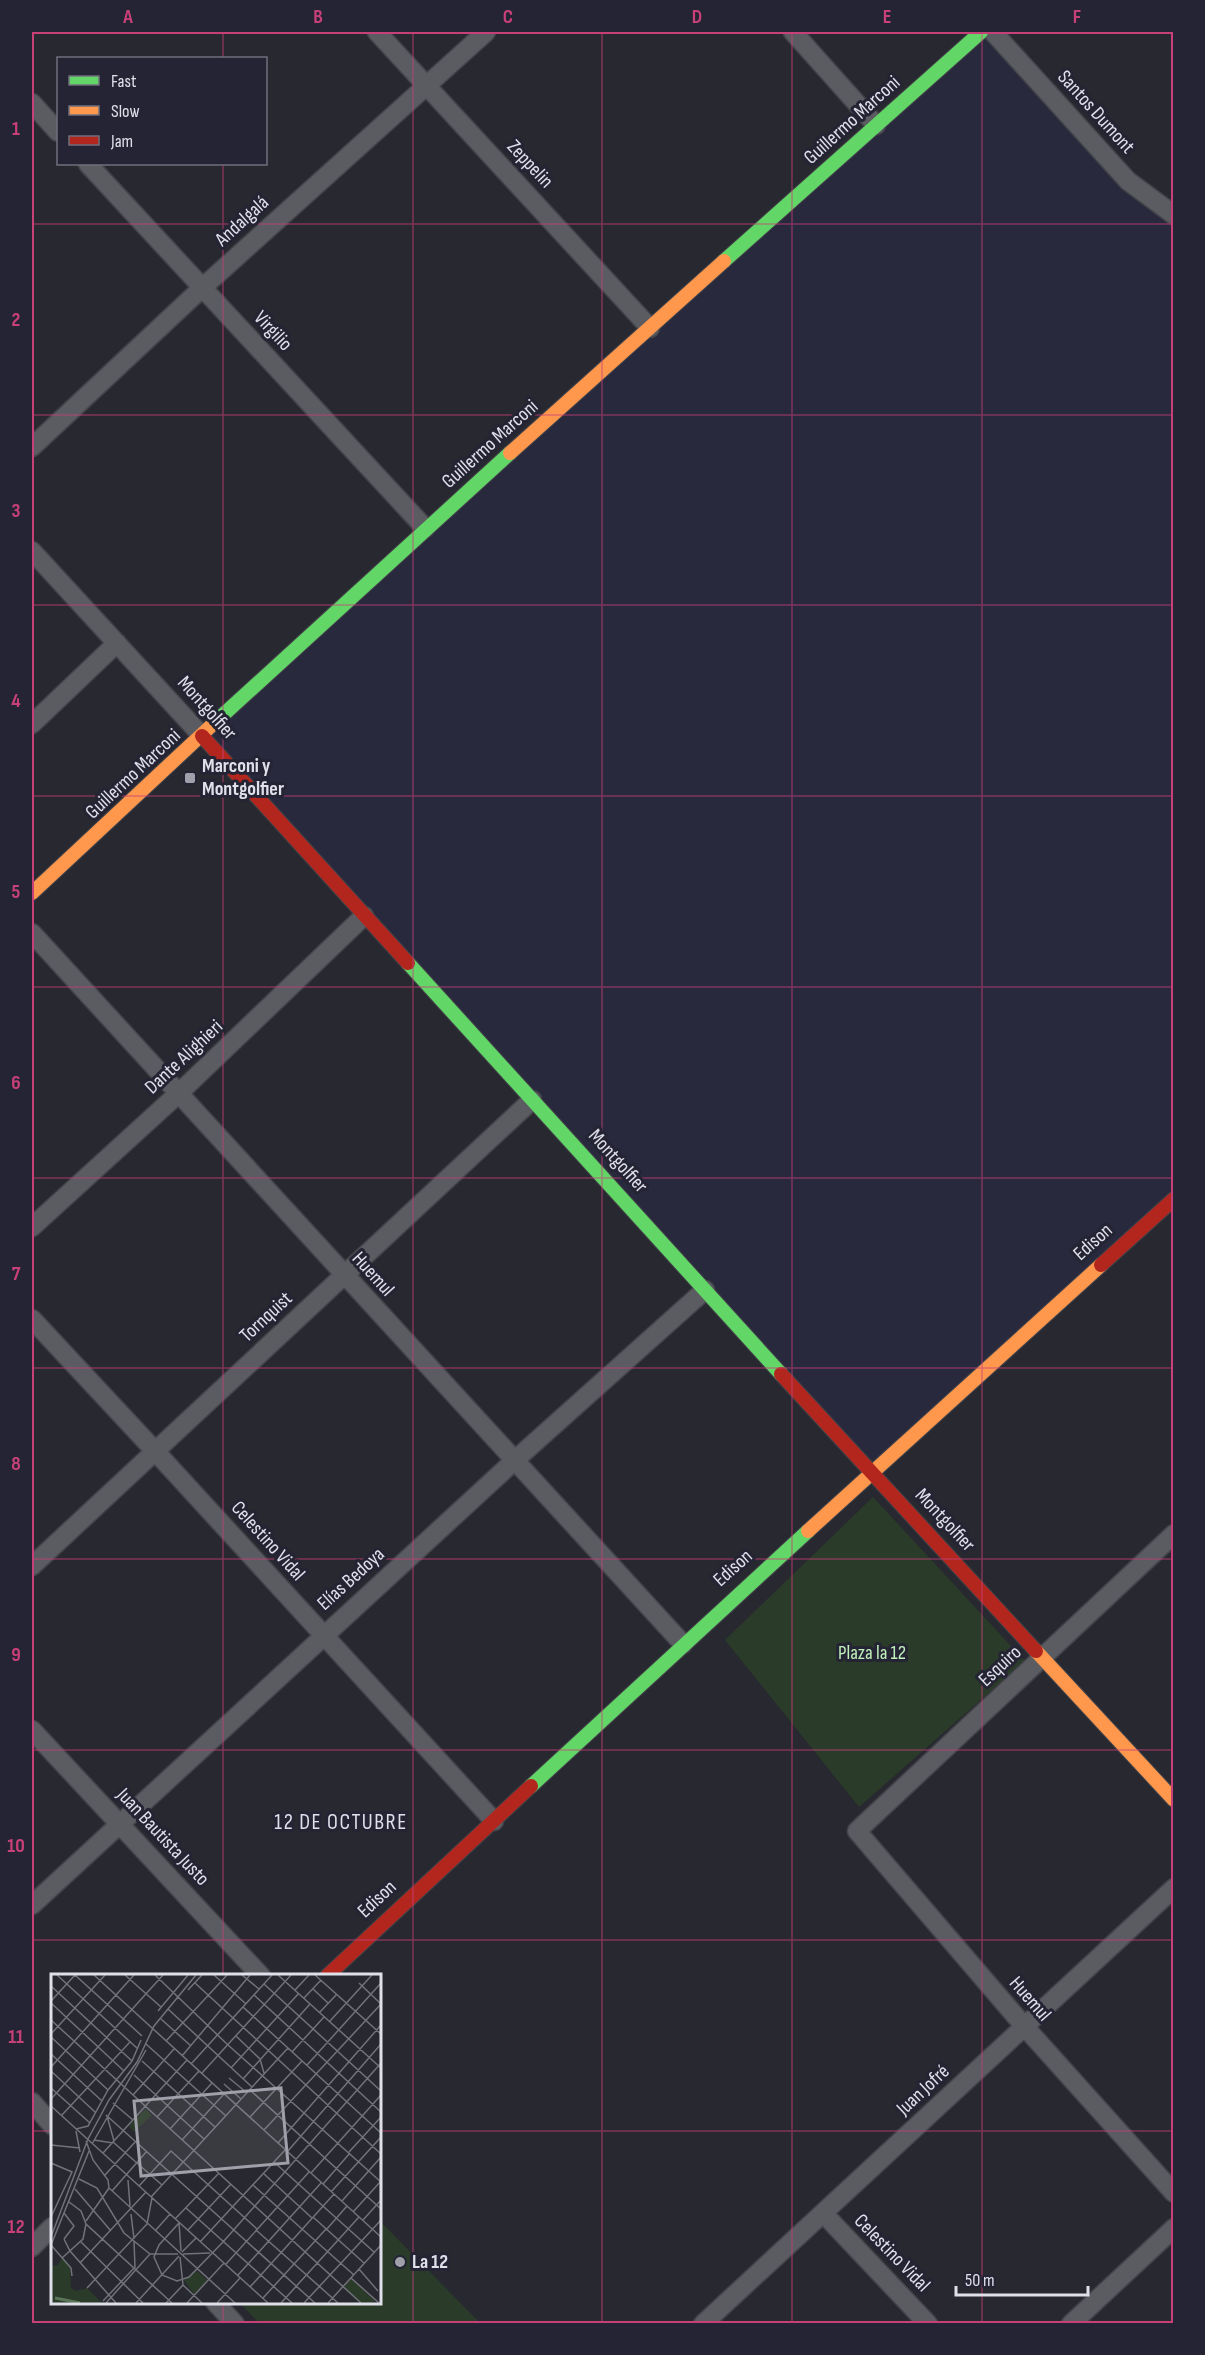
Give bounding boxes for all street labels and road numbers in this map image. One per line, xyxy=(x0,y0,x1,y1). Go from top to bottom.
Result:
street label: Santos Dumont xyxy=(1052,65,1140,159)
street label: Guillermo Marconi xyxy=(799,71,905,169)
street label: Zeppelin xyxy=(502,135,558,193)
street label: Andalgalá xyxy=(209,191,274,252)
street label: Virgilio xyxy=(249,306,297,356)
street label: Guillermo Marconi xyxy=(437,395,543,493)
street label: Montgolfier xyxy=(172,671,242,745)
street label: Guillermo Marconi xyxy=(81,724,185,824)
street label: Dante Alighieri xyxy=(140,1015,228,1099)
street label: Montgolfier xyxy=(583,1124,653,1198)
street label: Edison xyxy=(1069,1218,1117,1266)
street label: Huemul xyxy=(347,1247,399,1301)
street label: Tornquist xyxy=(235,1287,297,1347)
street label: Montgolfier xyxy=(910,1484,980,1557)
street label: Celestino Vidal xyxy=(226,1496,310,1586)
street label: Elías Bedoya xyxy=(312,1543,390,1615)
street label: Edison xyxy=(709,1544,757,1592)
street label: Esquiro xyxy=(974,1640,1026,1692)
street label: Juan Bautista Justo xyxy=(111,1782,214,1891)
street label: Edison xyxy=(353,1875,401,1923)
street label: Huemul xyxy=(1004,1972,1056,2026)
street label: Juan Jofré xyxy=(891,2060,954,2121)
street label: Celestino Vidal xyxy=(849,2209,935,2297)

